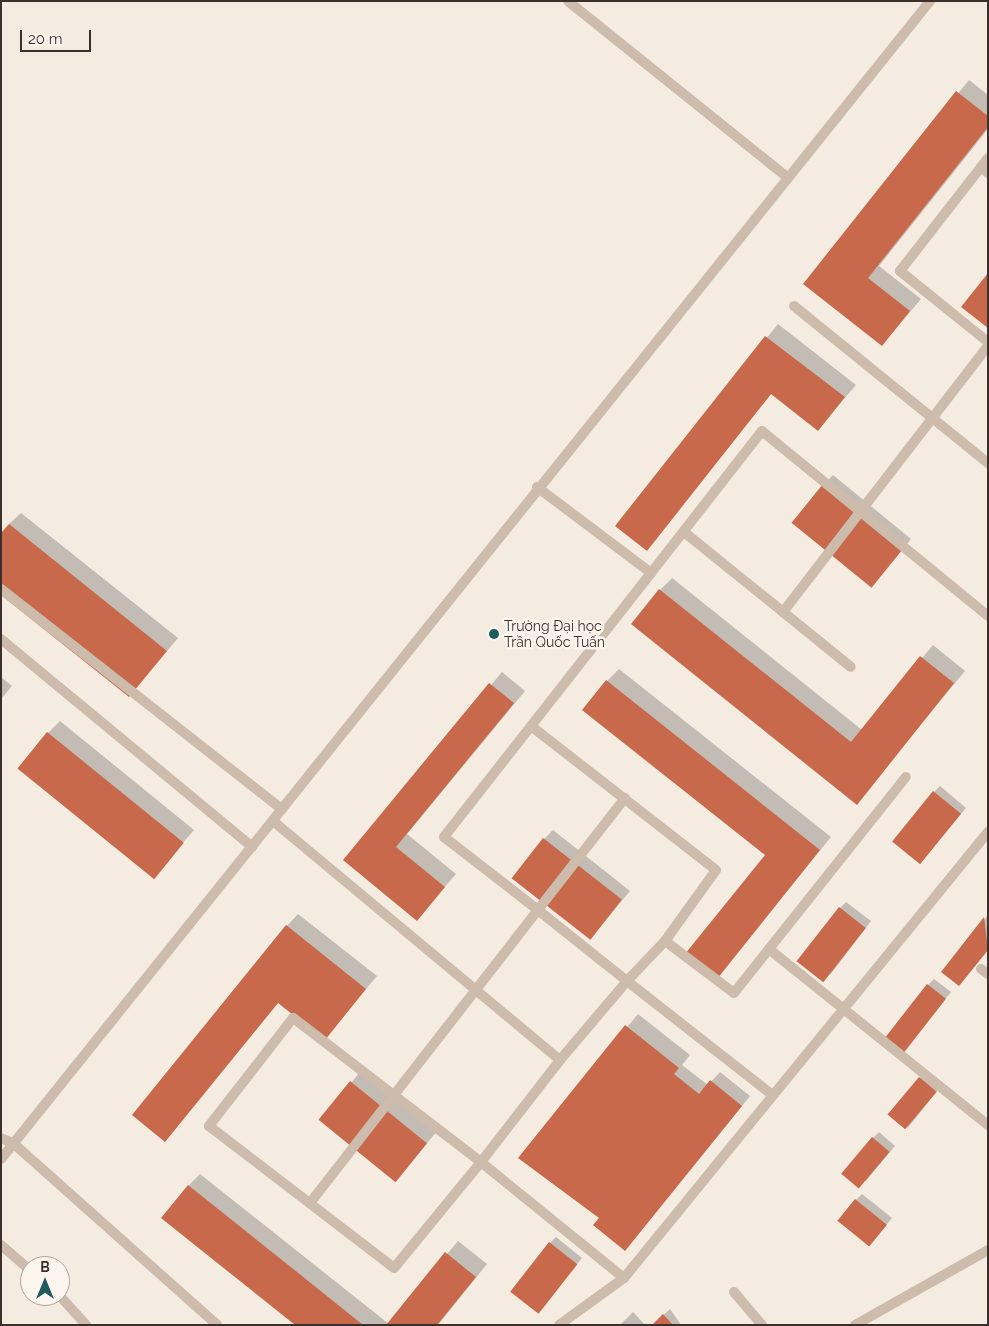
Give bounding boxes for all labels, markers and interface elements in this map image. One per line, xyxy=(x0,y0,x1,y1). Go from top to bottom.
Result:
scale bar xyxy=(22,20,94,52)
text: 20 m xyxy=(28,30,63,48)
place label: Trường Đại học Trần Quốc Tuấn xyxy=(504,618,605,650)
marker: Trường Đại học Trần Quốc Tuấn xyxy=(488,628,500,640)
north arrow xyxy=(20,1256,70,1306)
text: B xyxy=(40,1259,50,1275)

